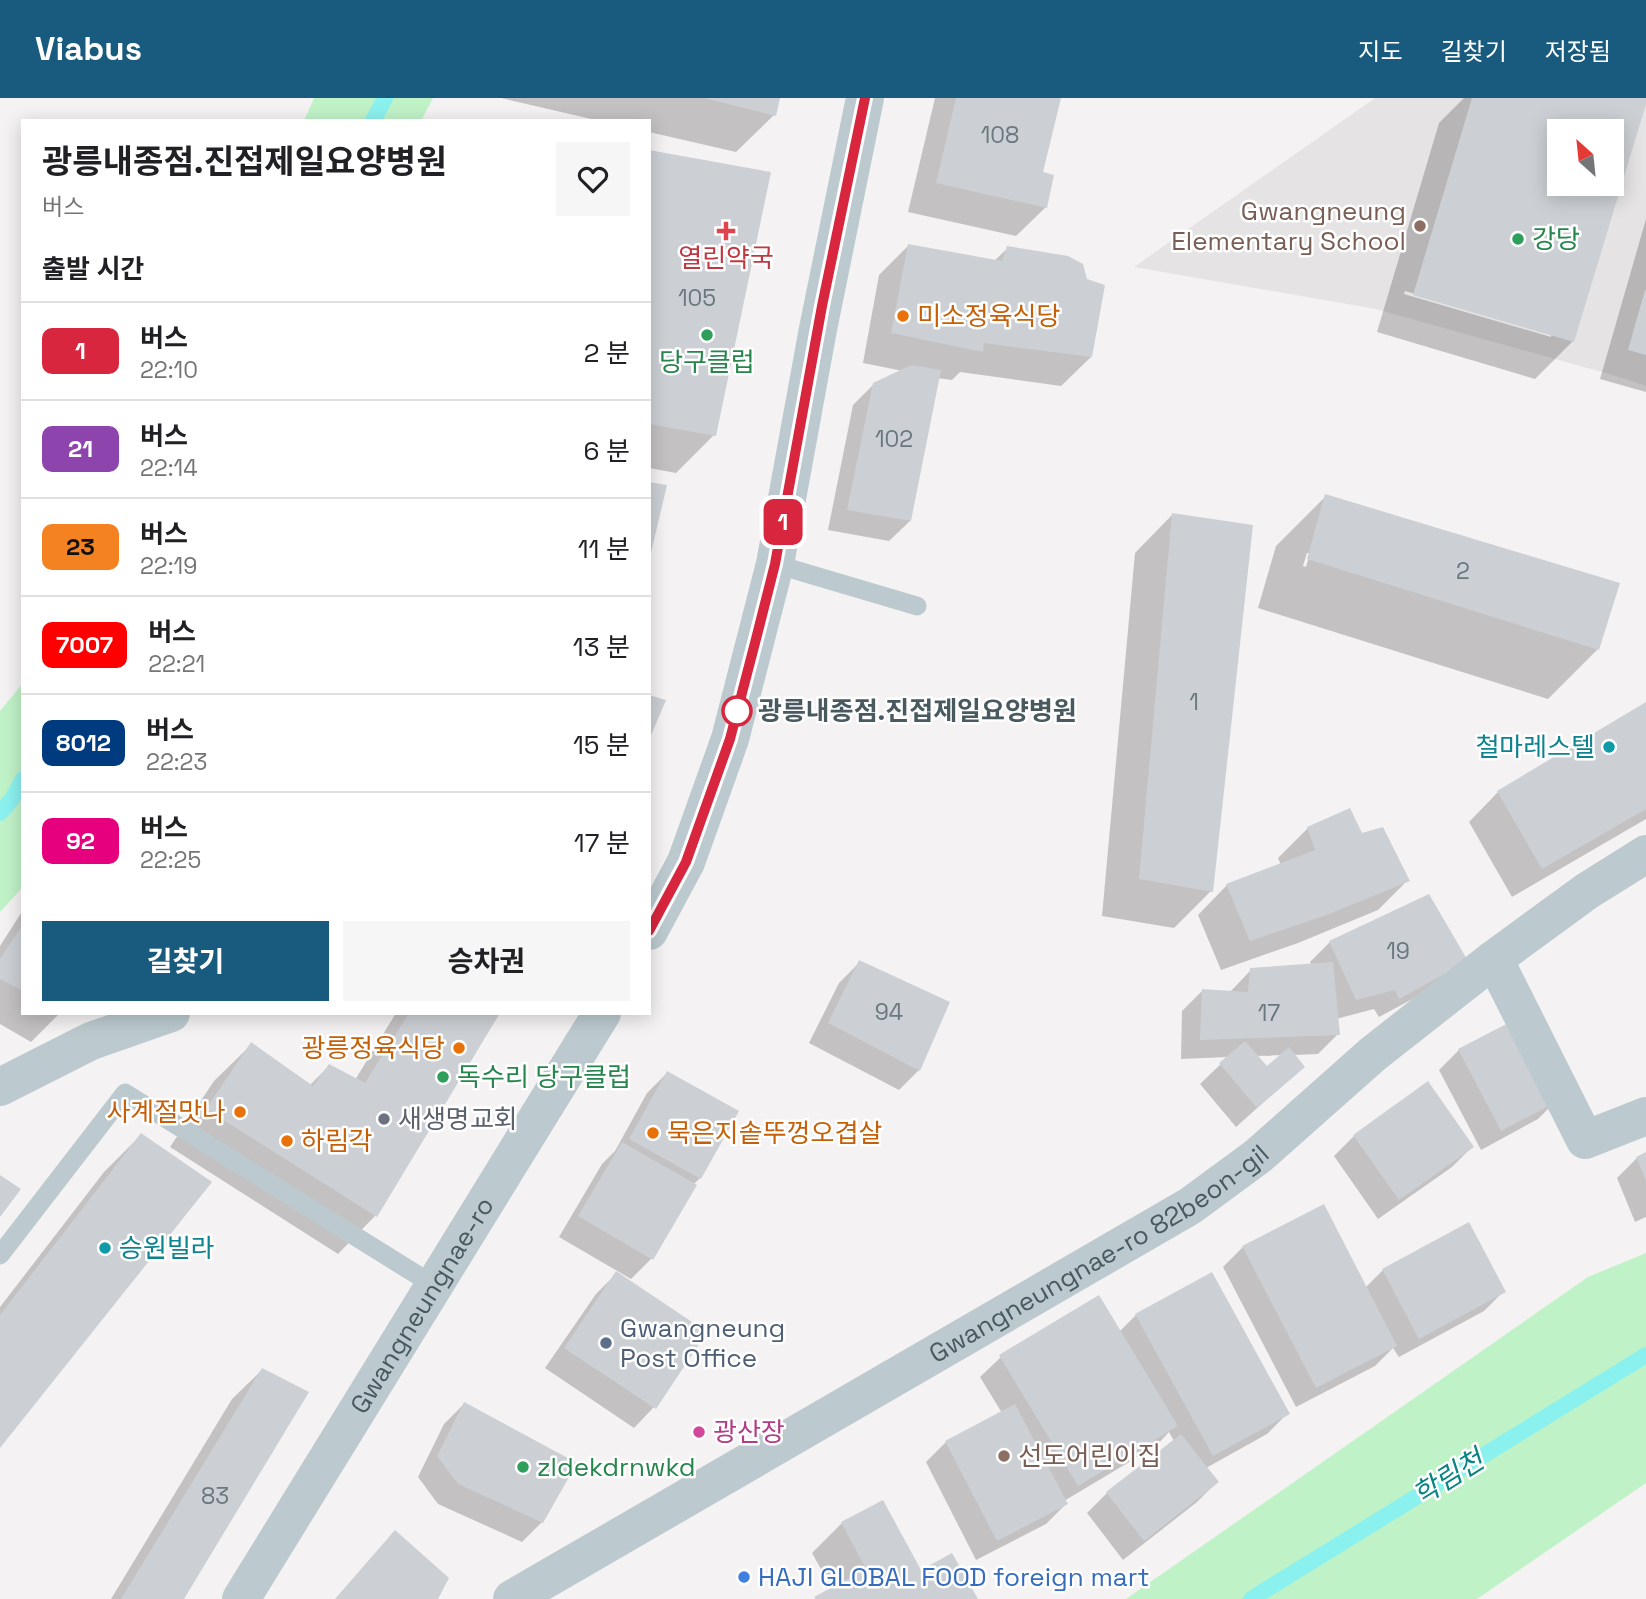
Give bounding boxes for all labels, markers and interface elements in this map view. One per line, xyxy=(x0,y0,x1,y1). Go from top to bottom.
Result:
text: Viabus xyxy=(35,28,142,70)
text: 지도 xyxy=(1358,36,1403,67)
text: 길찾기 xyxy=(1441,36,1507,67)
text: 저장됨 xyxy=(1545,36,1611,67)
north arrow xyxy=(1547,119,1624,196)
map controls xyxy=(1547,119,1624,196)
house number: 108 xyxy=(981,120,1019,150)
text: 광릉내종점.진접제일요양병원 xyxy=(42,141,447,183)
button: heart xyxy=(556,142,630,216)
text: 버스 xyxy=(42,192,84,222)
place label: Gwangneung Elementary School xyxy=(1171,194,1406,258)
marker: Gwangneung Elementary School xyxy=(1412,218,1428,234)
place label: 강당 xyxy=(1532,222,1580,256)
marker: 열린약국 xyxy=(718,223,734,239)
marker: 강당 xyxy=(1510,231,1526,247)
place label: 열린약국 xyxy=(678,241,774,275)
text: 출발 시간 xyxy=(42,252,144,286)
house number: 105 xyxy=(678,283,716,313)
place label: 미소정육식당 xyxy=(917,299,1061,333)
marker: 미소정육식당 xyxy=(895,308,911,324)
text: 버스 xyxy=(140,321,188,355)
marker: 당구클럽 xyxy=(699,327,715,343)
text: 1 xyxy=(75,335,86,366)
text: 2 분 xyxy=(584,336,630,370)
place label: 당구클럽 xyxy=(659,345,755,379)
text: 22:10 xyxy=(140,355,198,385)
text: 버스 xyxy=(140,419,188,453)
house number: 102 xyxy=(875,424,913,454)
text: 21 xyxy=(68,433,93,464)
text: 6 분 xyxy=(583,434,630,468)
text: 22:14 xyxy=(140,453,198,483)
line badge: 1 xyxy=(760,499,806,545)
text: 1 xyxy=(778,506,788,537)
text: 버스 xyxy=(140,517,188,551)
text: 23 xyxy=(66,531,95,562)
text: 11 분 xyxy=(578,532,630,566)
text: 22:19 xyxy=(140,551,197,581)
house number: 2 xyxy=(1456,556,1470,586)
text: 버스 xyxy=(148,615,196,649)
text: 7007 xyxy=(56,629,113,660)
text: 13 분 xyxy=(573,630,630,664)
text: 22:21 xyxy=(148,649,205,679)
house number: 1 xyxy=(1189,687,1199,717)
place label: 광릉내종점.진접제일요양병원 xyxy=(758,694,1077,728)
marker: 광릉내종점.진접제일요양병원 xyxy=(722,696,752,726)
text: 버스 xyxy=(146,713,194,747)
text: 8012 xyxy=(56,727,111,758)
text: 15 분 xyxy=(573,728,630,762)
place label: 철마레스텔 xyxy=(1475,730,1595,764)
marker: 철마레스텔 xyxy=(1601,739,1617,755)
text: 22:23 xyxy=(146,747,207,777)
text: 버스 xyxy=(140,811,188,845)
text: 92 xyxy=(66,825,95,856)
text: 17 분 xyxy=(574,826,630,860)
text: 22:25 xyxy=(140,845,201,875)
button: 길찾기 xyxy=(42,921,329,1001)
button: 승차권 xyxy=(343,921,630,1001)
house number: 19 xyxy=(1386,936,1410,966)
house number: 94 xyxy=(875,997,903,1027)
house number: 17 xyxy=(1258,998,1280,1028)
place label: 광릉정육식당 xyxy=(301,1031,445,1065)
marker: 광릉정육식당 xyxy=(451,1040,467,1056)
place label: 독수리 당구클럽 xyxy=(457,1060,631,1094)
marker: 독수리 당구클럽 xyxy=(435,1069,451,1085)
place label: 사계절맛나 xyxy=(106,1095,226,1129)
place label: 새생명교회 xyxy=(398,1102,518,1136)
marker: 사계절맛나 xyxy=(232,1104,248,1120)
marker: 새생명교회 xyxy=(376,1111,392,1127)
place label: 묵은지솥뚜껑오겹살 xyxy=(667,1116,882,1150)
place label: 하림각 xyxy=(301,1124,373,1158)
marker: 묵은지솥뚜껑오겹살 xyxy=(645,1125,661,1141)
marker: 하림각 xyxy=(279,1133,295,1149)
street label: Gwangneungnae-ro 82beon-gil xyxy=(923,1137,1276,1371)
street label: Gwangneungnae-ro xyxy=(342,1191,502,1420)
place label: 승원빌라 xyxy=(119,1231,215,1265)
marker: 승원빌라 xyxy=(97,1240,113,1256)
place label: Gwangneung Post Office xyxy=(620,1311,785,1375)
marker: Gwangneung Post Office xyxy=(598,1335,614,1351)
place label: 광산장 xyxy=(713,1415,785,1449)
marker: 광산장 xyxy=(691,1424,707,1440)
place label: 선도어린이집 xyxy=(1018,1439,1162,1473)
water label: 학림천 xyxy=(1406,1440,1493,1513)
marker: 선도어린이집 xyxy=(996,1448,1012,1464)
place label: zldekdrnwkd xyxy=(537,1450,696,1484)
marker: zldekdrnwkd xyxy=(515,1459,531,1475)
house number: 83 xyxy=(201,1481,229,1511)
place label: HAJI GLOBAL FOOD foreign mart xyxy=(758,1560,1149,1594)
marker: HAJI GLOBAL FOOD foreign mart xyxy=(736,1569,752,1585)

